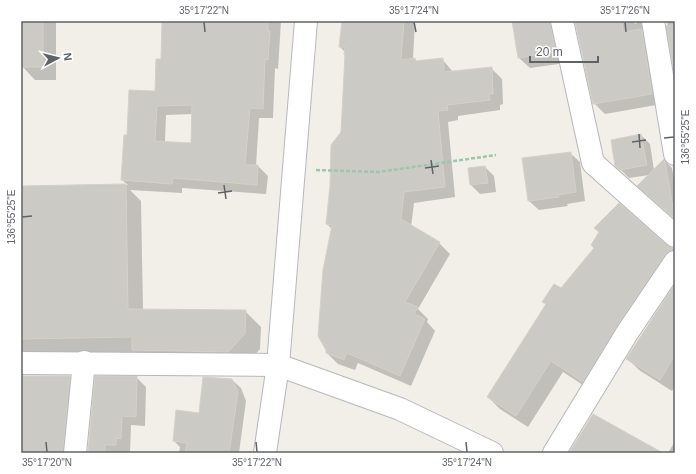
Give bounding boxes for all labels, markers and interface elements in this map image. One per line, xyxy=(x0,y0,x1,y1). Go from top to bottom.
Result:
text: 35°17'22"N xyxy=(179,5,229,16)
text: 35°17'24"N xyxy=(389,5,439,16)
text: 35°17'26"N xyxy=(600,5,650,16)
north arrow xyxy=(38,38,78,78)
scale bar xyxy=(530,38,598,64)
text: 20 m xyxy=(536,45,563,59)
text: N xyxy=(61,52,74,62)
text: 136°55'25"E xyxy=(680,109,691,165)
text: 136°55'25"E xyxy=(6,189,17,245)
text: 35°17'20"N xyxy=(22,457,72,468)
text: 35°17'22"N xyxy=(232,457,282,468)
text: 35°17'24"N xyxy=(442,457,492,468)

